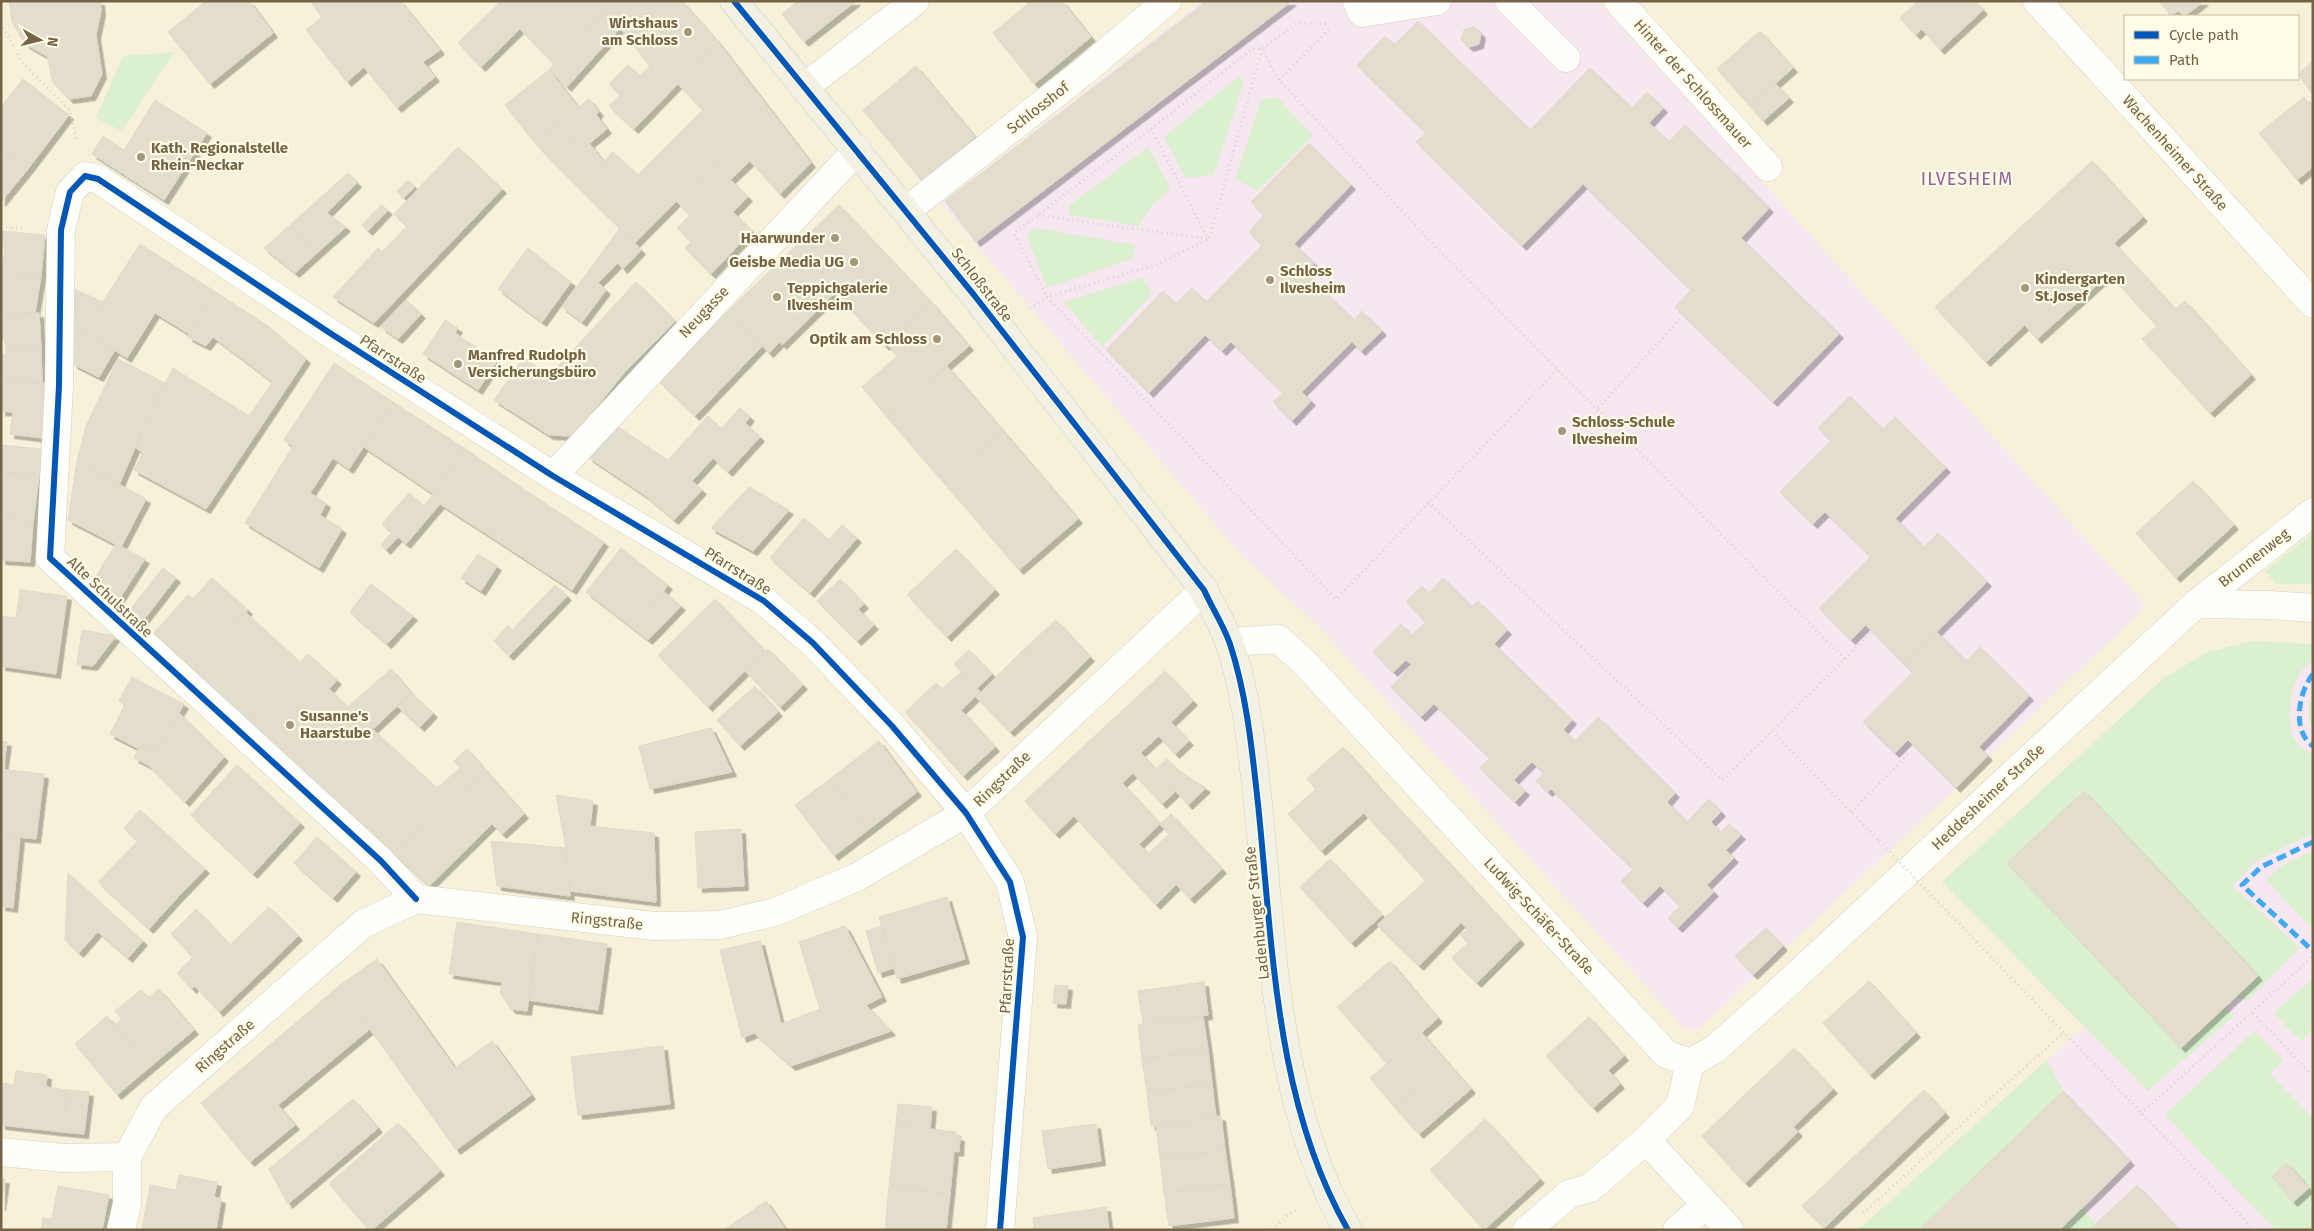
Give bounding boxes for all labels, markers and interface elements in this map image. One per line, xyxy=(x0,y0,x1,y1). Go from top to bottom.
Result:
place label: Wirtshaus am Schloss xyxy=(602,14,678,49)
north arrow xyxy=(15,15,65,65)
legend xyxy=(2124,15,2299,80)
street label: Hinter der Schlossmauer xyxy=(1630,16,1756,153)
marker: Wirtshaus am Schloss xyxy=(682,26,694,38)
text: Cycle path xyxy=(2169,26,2239,44)
text: N xyxy=(43,36,61,48)
text: Path xyxy=(2169,51,2199,69)
street label: Schlosshof xyxy=(1003,78,1073,138)
street label: Wachenheimer Straße xyxy=(2118,92,2232,214)
place label: Kath. Regionalstelle Rhein-Neckar xyxy=(151,139,288,174)
marker: Kath. Regionalstelle Rhein-Neckar xyxy=(135,151,147,163)
district label: ILVESHEIM xyxy=(1921,168,2013,190)
place label: Haarwunder xyxy=(741,229,826,247)
marker: Haarwunder xyxy=(829,232,841,244)
street label: Schloßstraße xyxy=(948,244,1016,326)
place label: Geisbe Media UG xyxy=(729,253,844,271)
marker: Geisbe Media UG xyxy=(848,256,860,268)
place label: Schloss Ilvesheim xyxy=(1280,262,1346,297)
place label: Kindergarten St.Josef xyxy=(2035,270,2125,305)
marker: Schloss Ilvesheim xyxy=(1264,274,1276,286)
place label: Teppichgalerie Ilvesheim xyxy=(787,279,888,314)
street label: Neugasse xyxy=(675,282,733,342)
marker: Kindergarten St.Josef xyxy=(2019,282,2031,294)
marker: Teppichgalerie Ilvesheim xyxy=(771,291,783,303)
place label: Optik am Schloss xyxy=(809,330,927,348)
street label: Pfarrstraße xyxy=(356,331,430,387)
marker: Optik am Schloss xyxy=(931,333,943,345)
place label: Manfred Rudolph Versicherungsbüro xyxy=(467,346,597,381)
marker: Manfred Rudolph Versicherungsbüro xyxy=(452,358,464,370)
place label: Schloss-Schule Ilvesheim xyxy=(1572,413,1675,448)
marker: Schloss-Schule Ilvesheim xyxy=(1556,425,1568,437)
street label: Brunnenweg xyxy=(2215,525,2293,591)
street label: Pfarrstraße xyxy=(701,543,775,599)
street label: Alte Schulstraße xyxy=(63,553,157,641)
place label: Susanne's Haarstube xyxy=(300,707,371,742)
marker: Susanne's Haarstube xyxy=(284,719,296,731)
street label: Heddesheimer Straße xyxy=(1928,740,2048,854)
street label: Ringstraße xyxy=(970,747,1034,811)
street label: Ladenburger Straße xyxy=(1241,845,1273,981)
street label: Ludwig-Schäfer-Straße xyxy=(1480,854,1598,978)
street label: Ringstraße xyxy=(570,908,644,934)
street label: Pfarrstraße xyxy=(996,938,1018,1014)
street label: Ringstraße xyxy=(192,1015,258,1077)

